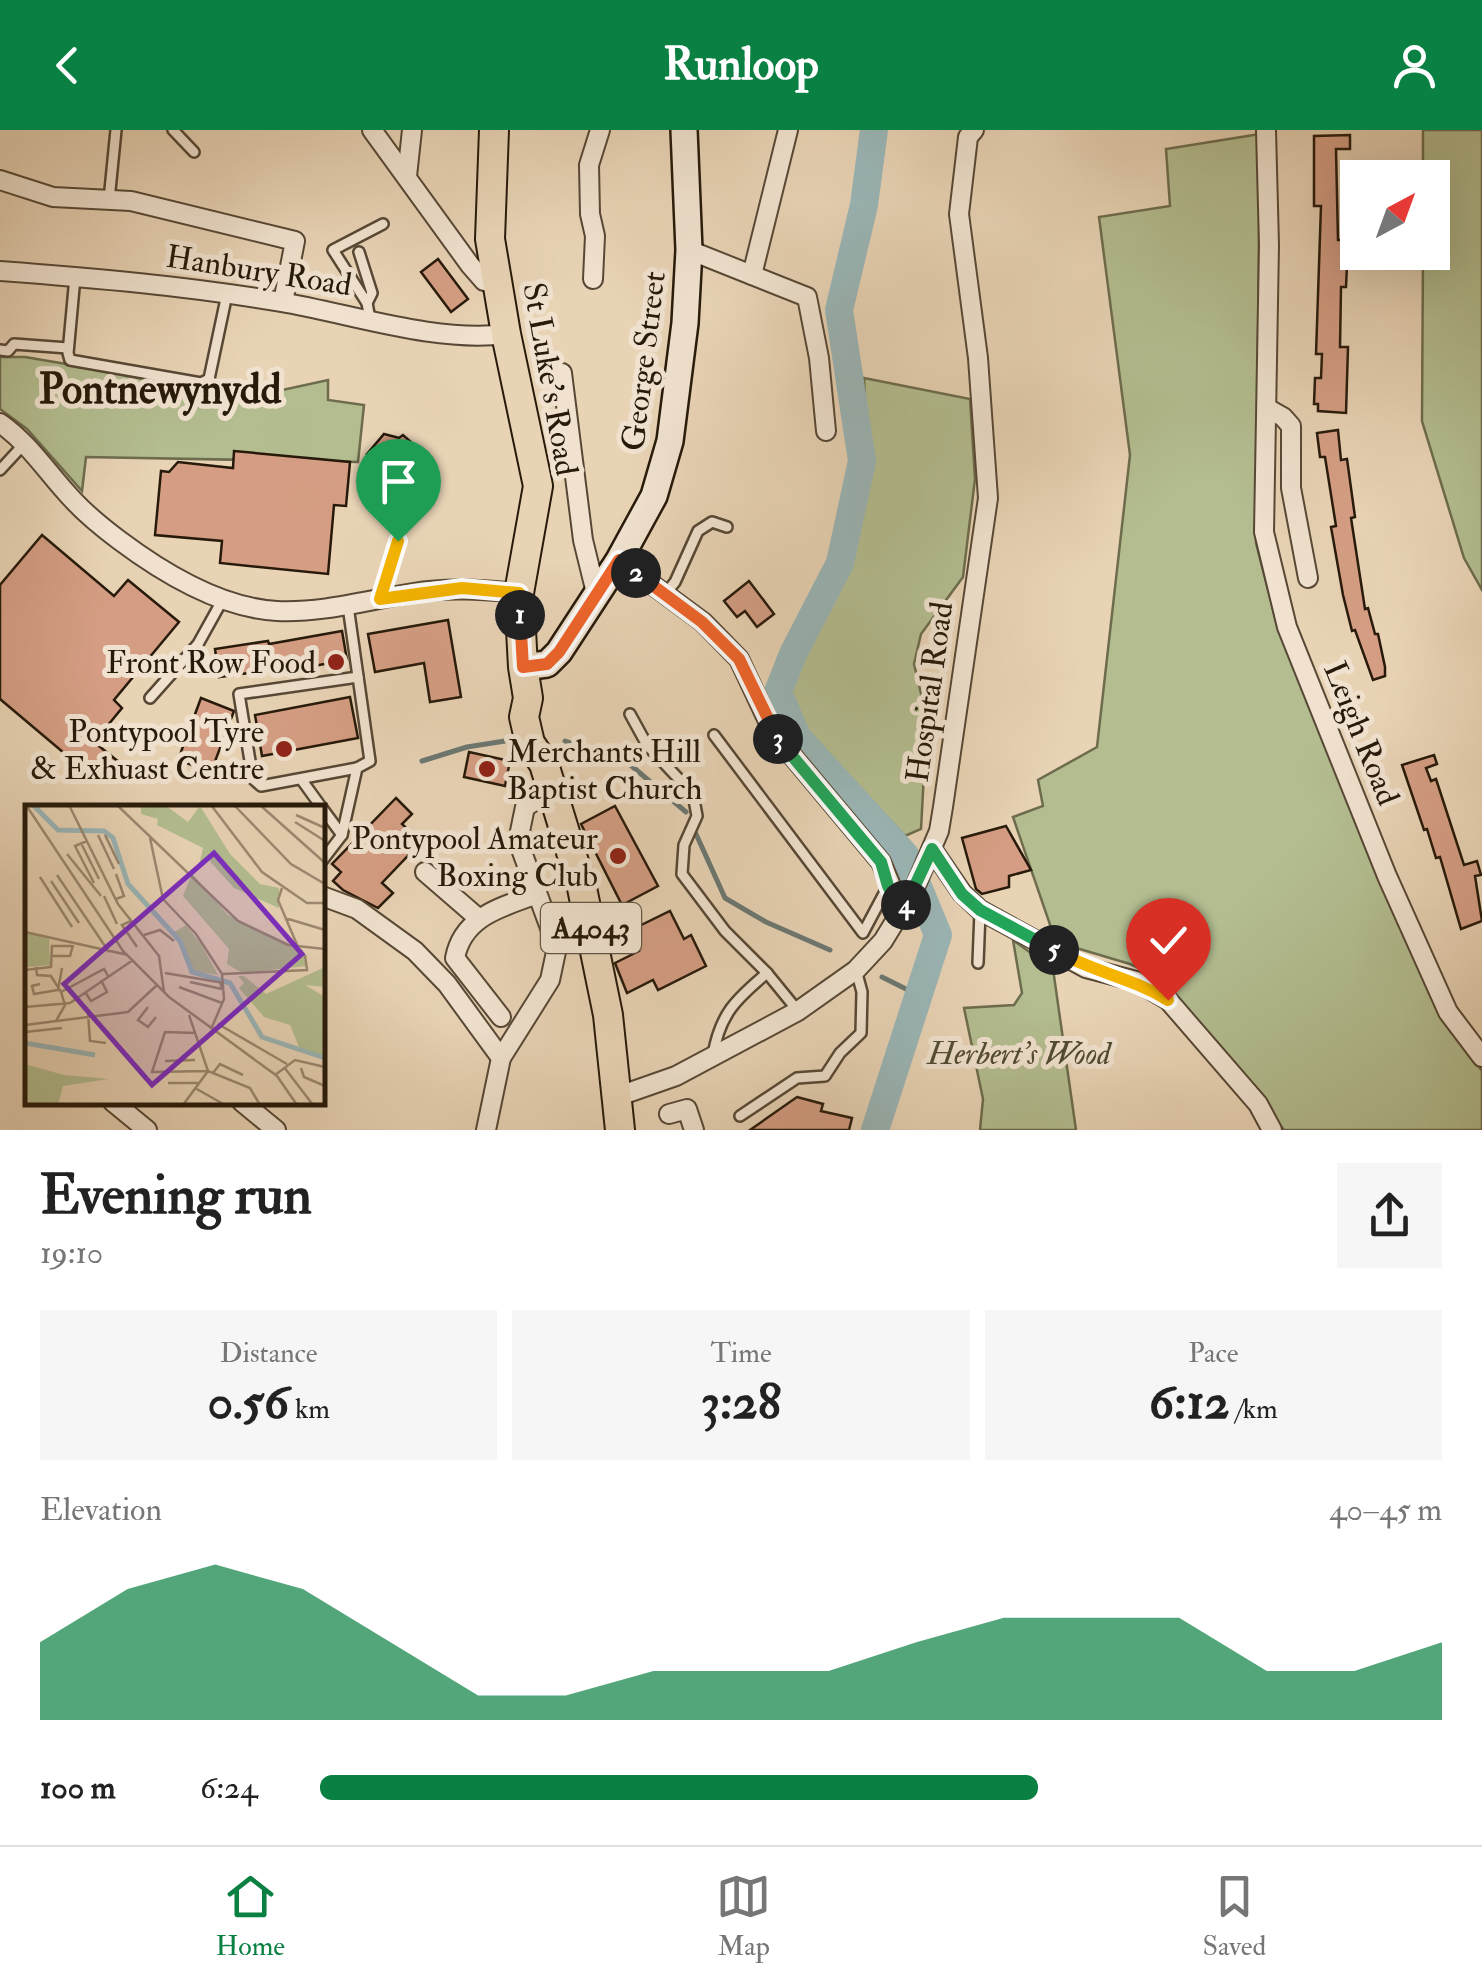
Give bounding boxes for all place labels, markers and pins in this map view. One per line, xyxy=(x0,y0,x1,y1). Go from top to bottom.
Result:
pin xyxy=(356,439,441,542)
pin: 2 xyxy=(611,548,661,598)
pin: 1 xyxy=(495,590,545,640)
place label: Front Row Food xyxy=(106,643,316,683)
marker: Front Row Food xyxy=(325,651,347,673)
place label: Pontypool Tyre & Exhuast Centre xyxy=(30,712,264,789)
pin: 3 xyxy=(753,714,803,764)
place label: Merchants Hill Baptist Church xyxy=(507,732,703,809)
marker: Pontypool Tyre & Exhuast Centre xyxy=(273,738,295,760)
marker: Merchants Hill Baptist Church xyxy=(476,758,498,780)
place label: Pontypool Amateur Boxing Club xyxy=(352,819,598,896)
marker: Pontypool Amateur Boxing Club xyxy=(607,845,629,867)
pin: 4 xyxy=(881,880,931,930)
pin xyxy=(1126,898,1211,1001)
pin: 5 xyxy=(1029,925,1079,975)

